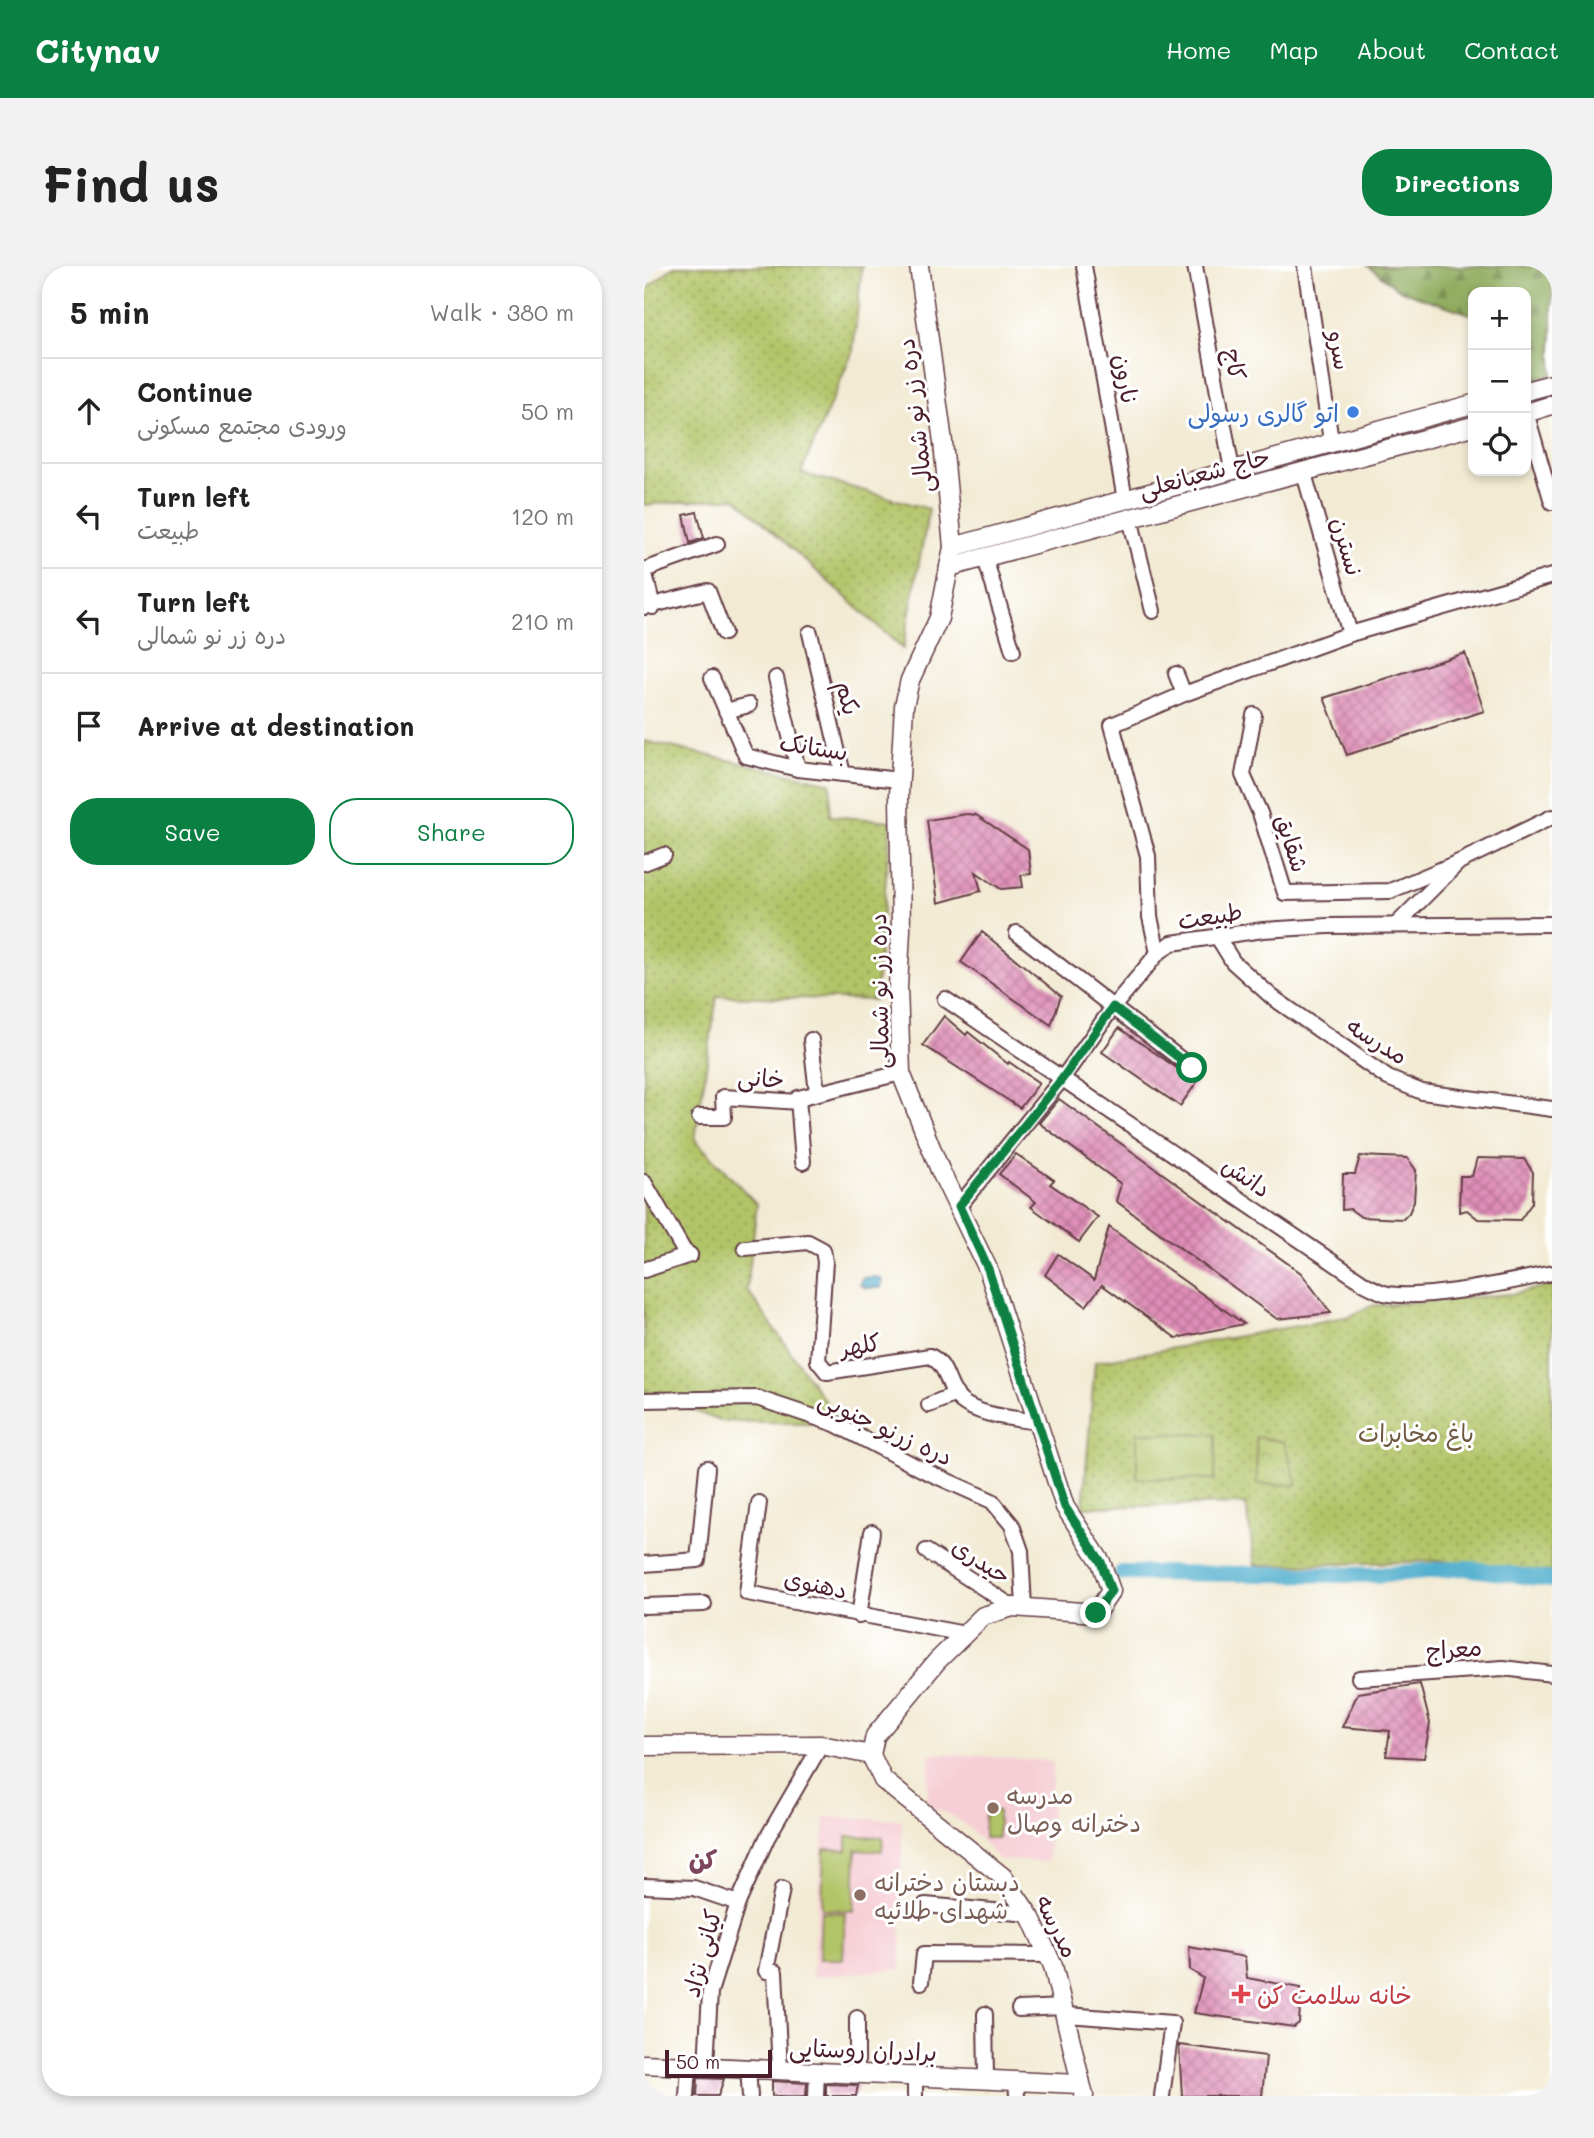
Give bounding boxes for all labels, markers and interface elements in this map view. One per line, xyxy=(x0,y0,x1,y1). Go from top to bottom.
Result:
text: Citynav xyxy=(35,28,160,71)
text: Home xyxy=(1166,34,1231,65)
text: Map xyxy=(1269,34,1318,65)
text: About xyxy=(1356,34,1426,65)
text: Contact xyxy=(1464,34,1559,65)
button: Directions xyxy=(1362,149,1552,216)
text: Find us xyxy=(42,151,220,214)
map controls xyxy=(1468,287,1531,476)
button: + xyxy=(1468,287,1531,350)
text: 5 min xyxy=(70,292,150,332)
text: Walk · 380 m xyxy=(429,297,574,327)
street label: سرو xyxy=(1321,327,1359,372)
street label: دره زر نو شمالی xyxy=(889,337,940,495)
street label: کاج xyxy=(1216,346,1254,383)
button: − xyxy=(1468,350,1531,413)
street label: نارون xyxy=(1107,351,1147,407)
text: Continue xyxy=(137,375,253,409)
icon: ahead xyxy=(70,392,108,430)
text: 50 m xyxy=(521,396,574,426)
place label: اتو گالری رسولی xyxy=(1188,397,1339,429)
marker: اتو گالری رسولی xyxy=(1345,404,1361,420)
text: ورودی مجتمع مسکونی xyxy=(137,410,347,440)
button: locate xyxy=(1468,413,1531,476)
street label: حاج شعبانعلی xyxy=(1135,440,1273,506)
text: Turn left xyxy=(137,480,250,514)
icon: left xyxy=(70,497,108,535)
text: 120 m xyxy=(511,501,574,531)
street label: نسترن xyxy=(1325,513,1371,579)
text: طبیعت xyxy=(137,515,199,545)
text: Turn left xyxy=(137,585,250,619)
icon: left xyxy=(70,602,108,640)
text: 210 m xyxy=(511,606,574,636)
text: دره زر نو شمالی xyxy=(137,620,286,650)
street label: یکم xyxy=(826,678,868,719)
icon: arrive xyxy=(70,707,108,745)
text: Arrive at destination xyxy=(137,709,414,743)
street label: بستانک xyxy=(778,725,850,767)
button: Save xyxy=(70,798,315,865)
button: Share xyxy=(329,798,574,865)
street label: شقایق xyxy=(1269,810,1317,876)
street label: طبیعت xyxy=(1175,895,1245,935)
street label: دره زر نو شمالی xyxy=(861,913,896,1069)
street label: مدرسه xyxy=(1342,1009,1414,1071)
route start xyxy=(1176,1052,1207,1083)
street label: خانی xyxy=(737,1060,785,1095)
street label: دانش xyxy=(1217,1149,1277,1203)
street label: کلهر xyxy=(836,1326,882,1363)
street label: دره زرنو جنوبی xyxy=(813,1382,958,1473)
park label: باغ مخابرات xyxy=(1358,1417,1474,1451)
street label: حیدری xyxy=(947,1530,1017,1590)
street label: دهنوی xyxy=(781,1561,850,1607)
route end xyxy=(1080,1597,1111,1628)
street label: معراج xyxy=(1425,1631,1483,1667)
place label: مدرسه دخترانه وصال xyxy=(1007,1779,1141,1838)
marker: مدرسه دخترانه وصال xyxy=(985,1800,1001,1816)
district label: کن xyxy=(689,1842,718,1876)
place label: دبستان دخترانه شهدای طلائیه xyxy=(874,1866,1020,1925)
marker: دبستان دخترانه شهدای طلائیه xyxy=(852,1887,868,1903)
street label: مدرسه xyxy=(1030,1889,1086,1963)
street label: کیانی نژاد xyxy=(674,1906,729,2001)
place label: خانه سلامت کن xyxy=(1257,1979,1412,2010)
marker: خانه سلامت کن xyxy=(1231,1984,1251,2004)
street label: برادران روستایی xyxy=(788,2031,938,2068)
scale bar xyxy=(665,2047,772,2079)
text: 50 m xyxy=(676,2049,720,2074)

